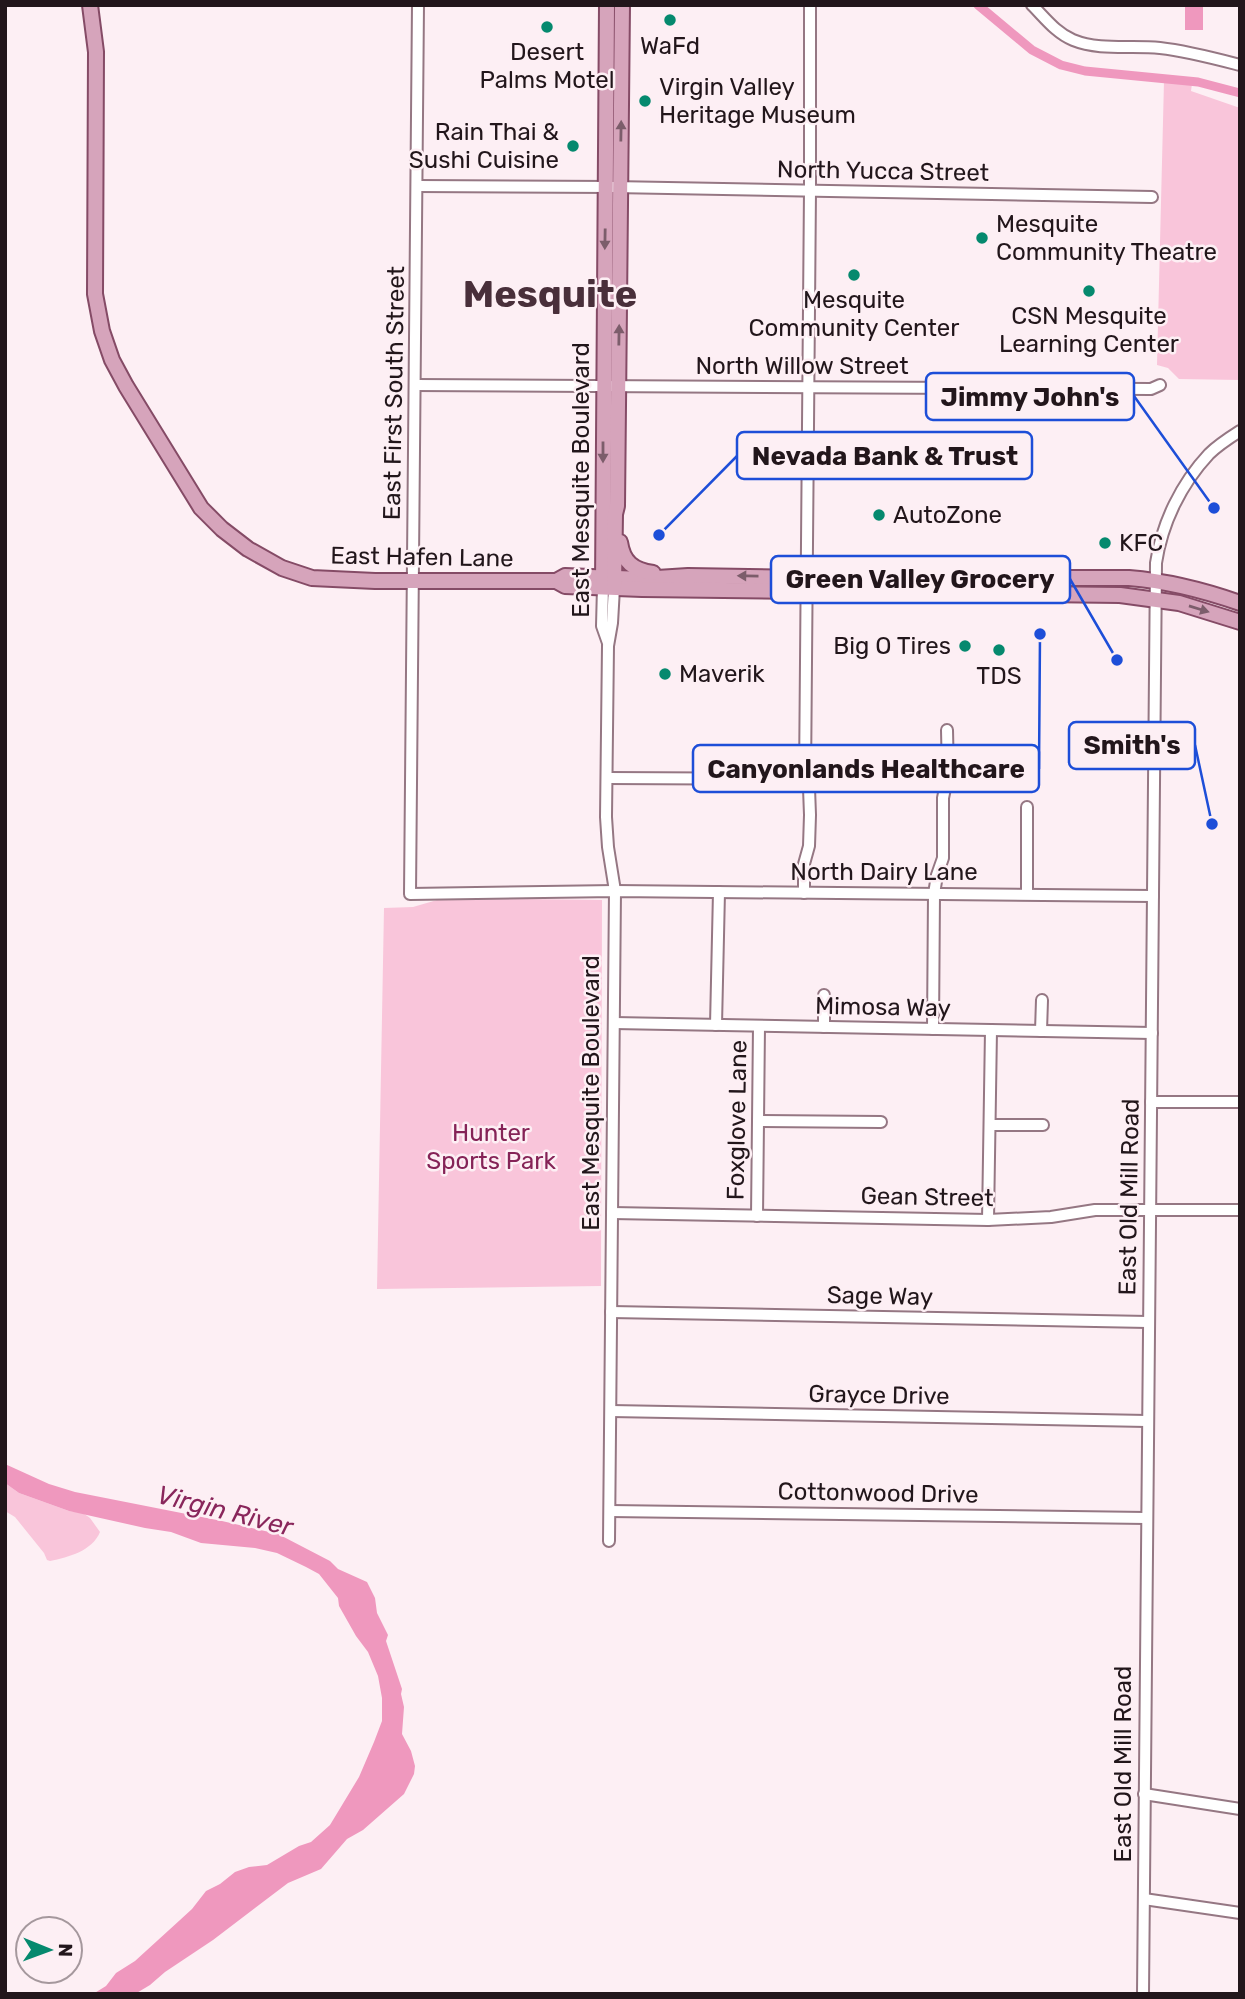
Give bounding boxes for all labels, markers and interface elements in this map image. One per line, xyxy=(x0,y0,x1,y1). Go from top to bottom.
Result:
marker: WaFd xyxy=(662,12,678,28)
marker: Desert Palms Motel xyxy=(539,19,555,35)
place label: WaFd xyxy=(640,32,700,60)
place label: Desert Palms Motel xyxy=(479,38,615,94)
place label: Virgin Valley Heritage Museum xyxy=(659,73,856,129)
marker: Virgin Valley Heritage Museum xyxy=(637,93,653,109)
place label: Rain Thai & Sushi Cuisine xyxy=(409,118,559,174)
one-way arrow xyxy=(615,120,626,142)
marker: Rain Thai & Sushi Cuisine xyxy=(565,138,581,154)
street label: North Yucca Street xyxy=(777,155,989,187)
place label: Mesquite Community Theatre xyxy=(996,210,1217,266)
one-way arrow xyxy=(599,228,611,250)
marker: Mesquite Community Theatre xyxy=(974,230,990,246)
street label: East First South Street xyxy=(378,266,410,520)
marker: Mesquite Community Center xyxy=(846,267,862,283)
district label: Mesquite xyxy=(463,271,637,317)
marker: CSN Mesquite Learning Center xyxy=(1081,283,1097,299)
place label: Mesquite Community Center xyxy=(749,286,959,342)
place label: CSN Mesquite Learning Center xyxy=(999,302,1179,358)
one-way arrow xyxy=(613,324,624,346)
street label: East Mesquite Boulevard xyxy=(567,342,595,618)
street label: North Willow Street xyxy=(695,352,909,380)
callout: Jimmy John's xyxy=(926,373,1134,420)
text: Jimmy John's xyxy=(940,382,1120,413)
callout: Nevada Bank & Trust xyxy=(737,432,1032,479)
one-way arrow xyxy=(597,441,609,463)
text: Nevada Bank & Trust xyxy=(752,441,1018,472)
place label: AutoZone xyxy=(893,501,1002,529)
marker: AutoZone xyxy=(871,507,887,523)
place label: KFC xyxy=(1119,529,1163,557)
marker: KFC xyxy=(1097,535,1113,551)
street label: East Hafen Lane xyxy=(330,541,514,573)
callout: Green Valley Grocery xyxy=(771,556,1070,603)
text: Green Valley Grocery xyxy=(785,564,1055,595)
one-way arrow xyxy=(736,570,758,582)
one-way arrow xyxy=(1189,604,1210,614)
place label: Big O Tires xyxy=(833,632,951,660)
marker: Big O Tires xyxy=(957,638,973,654)
marker: TDS xyxy=(991,642,1007,658)
place label: Maverik xyxy=(679,660,765,688)
place label: TDS xyxy=(976,662,1022,690)
marker: Maverik xyxy=(657,666,673,682)
callout: Smith's xyxy=(1069,722,1195,769)
text: Smith's xyxy=(1083,730,1181,761)
callout: Canyonlands Healthcare xyxy=(693,745,1039,792)
text: Canyonlands Healthcare xyxy=(707,754,1025,785)
street label: North Dairy Lane xyxy=(790,858,978,886)
street label: East Mesquite Boulevard xyxy=(577,955,605,1231)
street label: Mimosa Way xyxy=(815,992,951,1022)
street label: Foxglove Lane xyxy=(722,1040,752,1200)
street label: East Old Mill Road xyxy=(1113,1098,1145,1296)
park label: Hunter Sports Park xyxy=(426,1119,556,1175)
street label: Gean Street xyxy=(860,1182,994,1212)
street label: Sage Way xyxy=(827,1281,933,1311)
street label: Grayce Drive xyxy=(808,1380,950,1410)
street label: Cottonwood Drive xyxy=(777,1477,979,1509)
water label: Virgin River xyxy=(154,1479,297,1543)
street label: East Old Mill Road xyxy=(1109,1666,1137,1862)
north arrow xyxy=(14,1915,84,1985)
text: N xyxy=(54,1943,77,1957)

